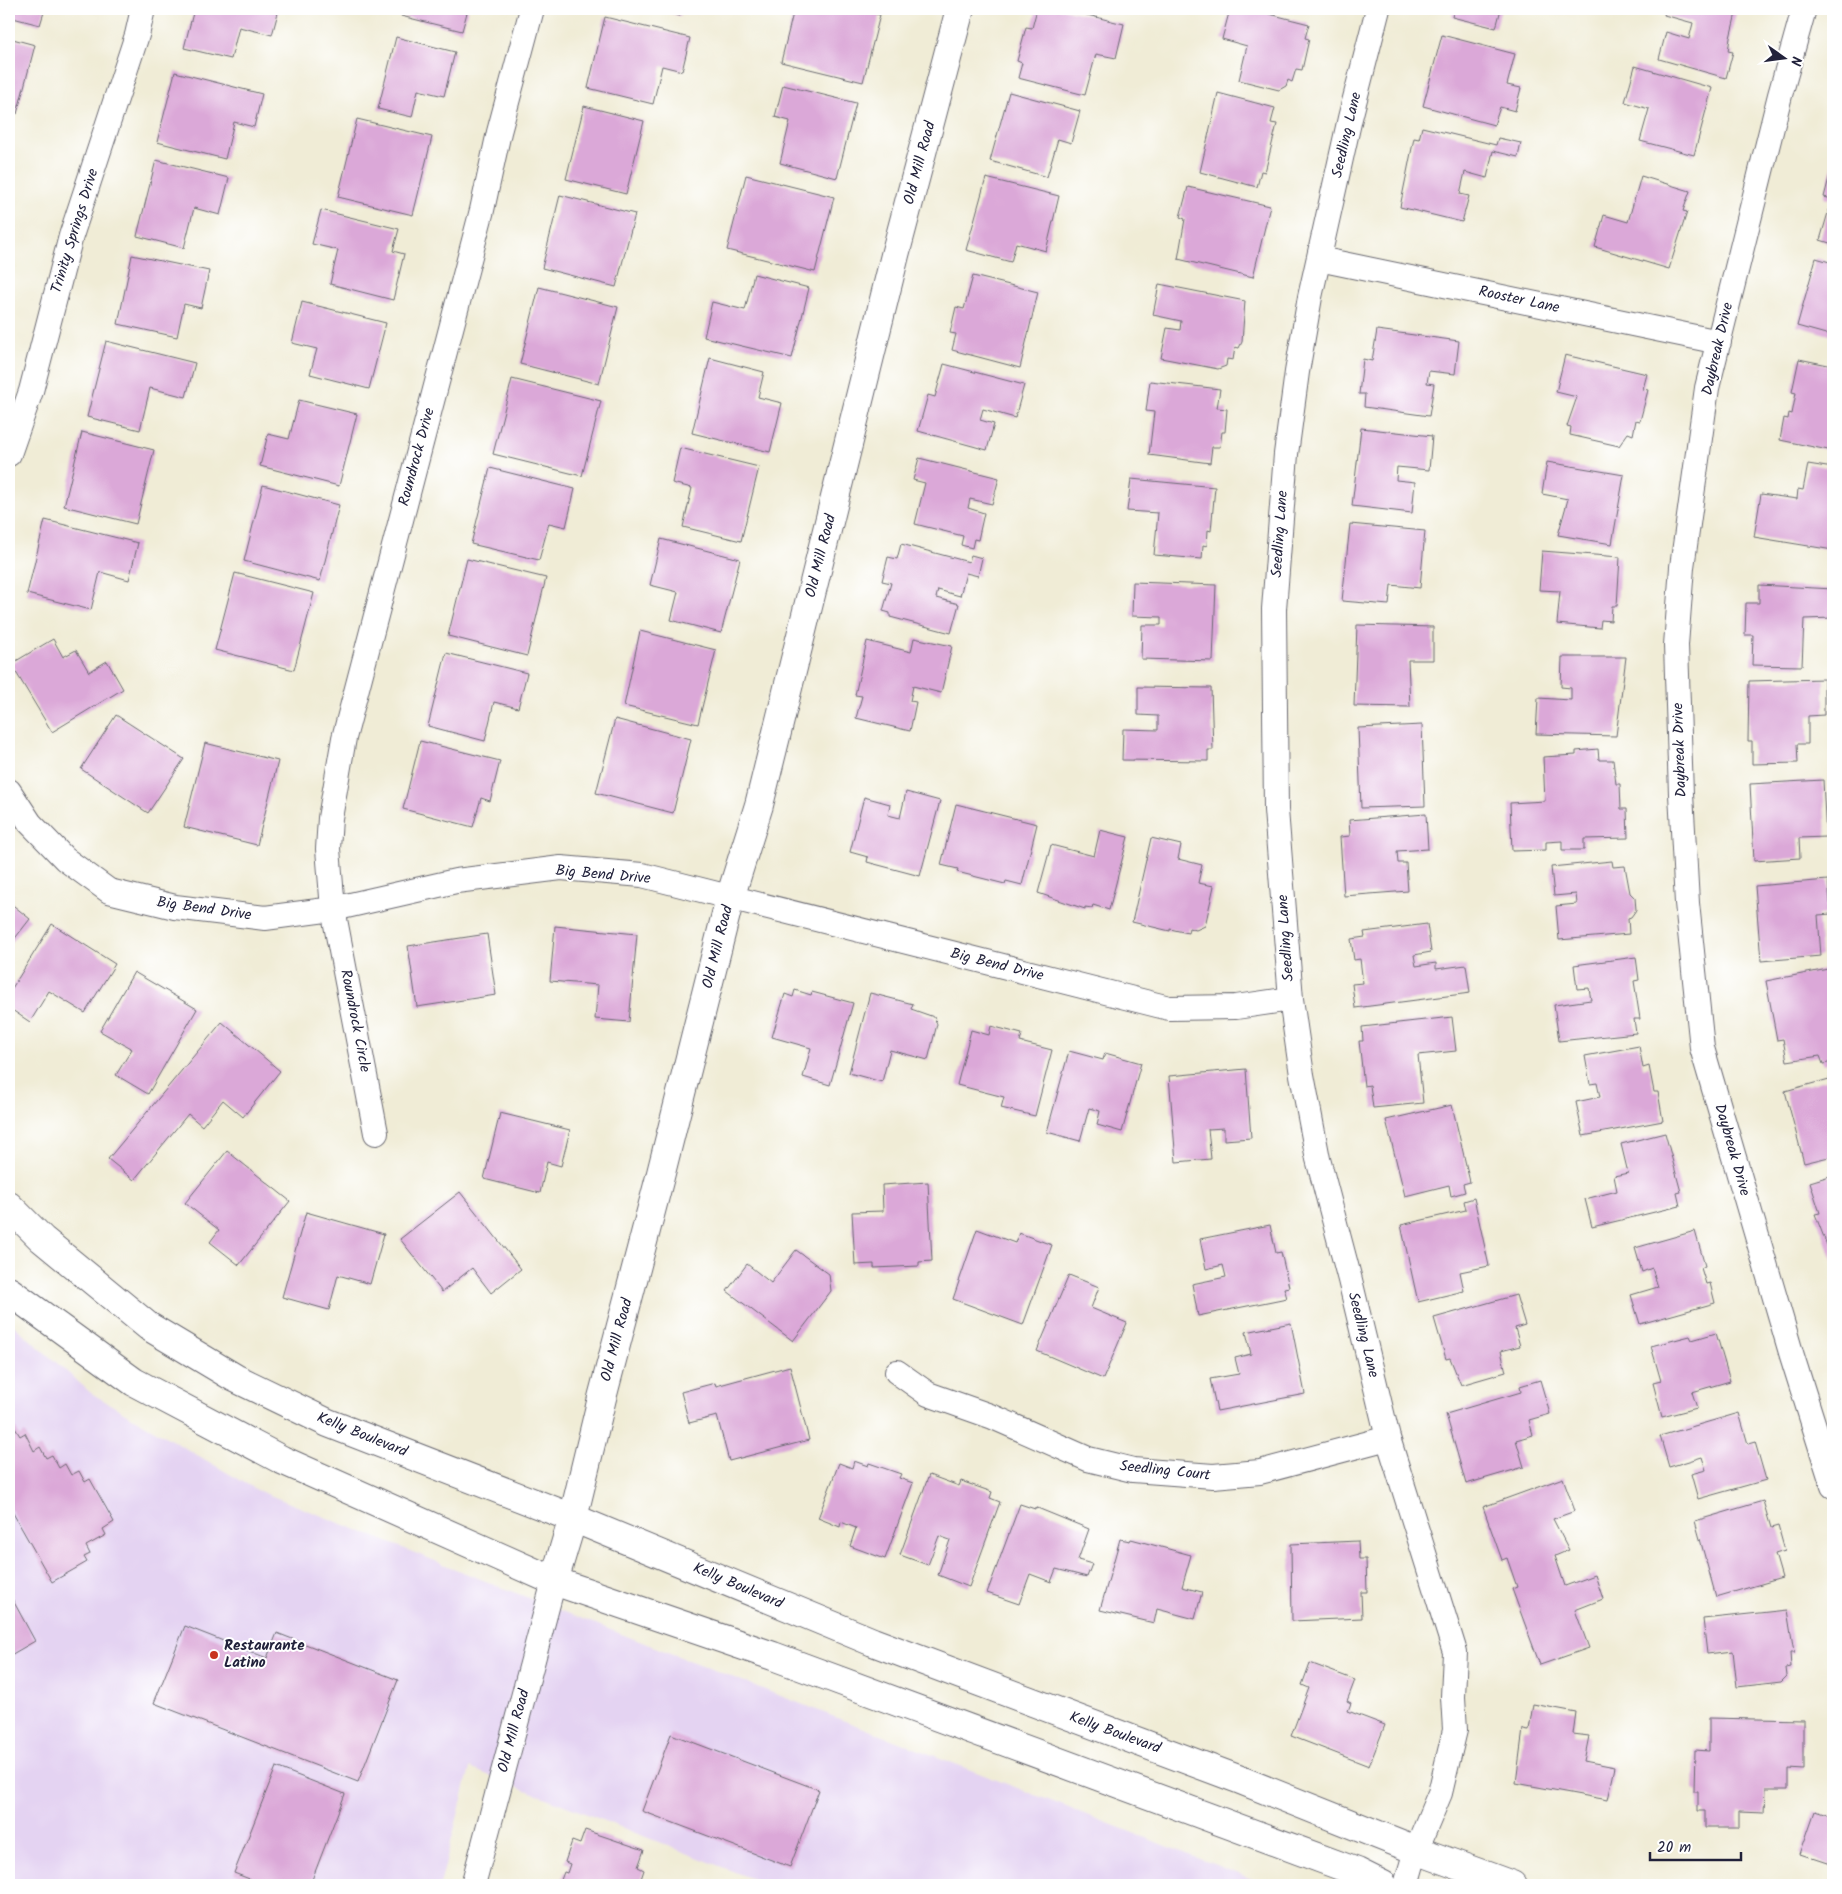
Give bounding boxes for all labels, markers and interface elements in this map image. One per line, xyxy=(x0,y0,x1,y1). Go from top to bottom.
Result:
north arrow xyxy=(1760,32,1810,82)
text: N xyxy=(1784,54,1807,68)
street label: Seedling Lane xyxy=(1325,90,1369,180)
street label: Old Mill Road xyxy=(897,118,943,207)
street label: Trinity Springs Drive xyxy=(45,165,105,296)
street label: Rooster Lane xyxy=(1476,280,1562,320)
street label: Daybreak Drive xyxy=(1696,300,1740,398)
street label: Roundrock Drive xyxy=(392,405,442,509)
street label: Seedling Lane xyxy=(1265,489,1295,578)
street label: Old Mill Road xyxy=(799,511,843,600)
street label: Daybreak Drive xyxy=(1666,702,1694,798)
street label: Big Bend Drive xyxy=(554,859,652,891)
street label: Big Bend Drive xyxy=(155,890,253,928)
street label: Seedling Lane xyxy=(1271,893,1301,982)
street label: Old Mill Road xyxy=(696,902,740,991)
street label: Big Bend Drive xyxy=(948,942,1046,988)
street label: Roundrock Circle xyxy=(333,967,377,1075)
street label: Daybreak Drive xyxy=(1707,1101,1757,1199)
street label: Seedling Lane xyxy=(1341,1290,1385,1380)
street label: Old Mill Road xyxy=(594,1295,640,1384)
street label: Kelly Boulevard xyxy=(313,1406,411,1464)
street label: Seedling Court xyxy=(1118,1454,1212,1488)
street label: Kelly Boulevard xyxy=(689,1556,787,1616)
place label: Restaurante Latino xyxy=(224,1634,305,1675)
marker: Restaurante Latino xyxy=(208,1649,220,1661)
street label: Old Mill Road xyxy=(491,1686,537,1775)
street label: Kelly Boulevard xyxy=(1066,1705,1165,1761)
scale bar xyxy=(1650,1829,1741,1861)
text: 20 m xyxy=(1657,1836,1691,1860)

